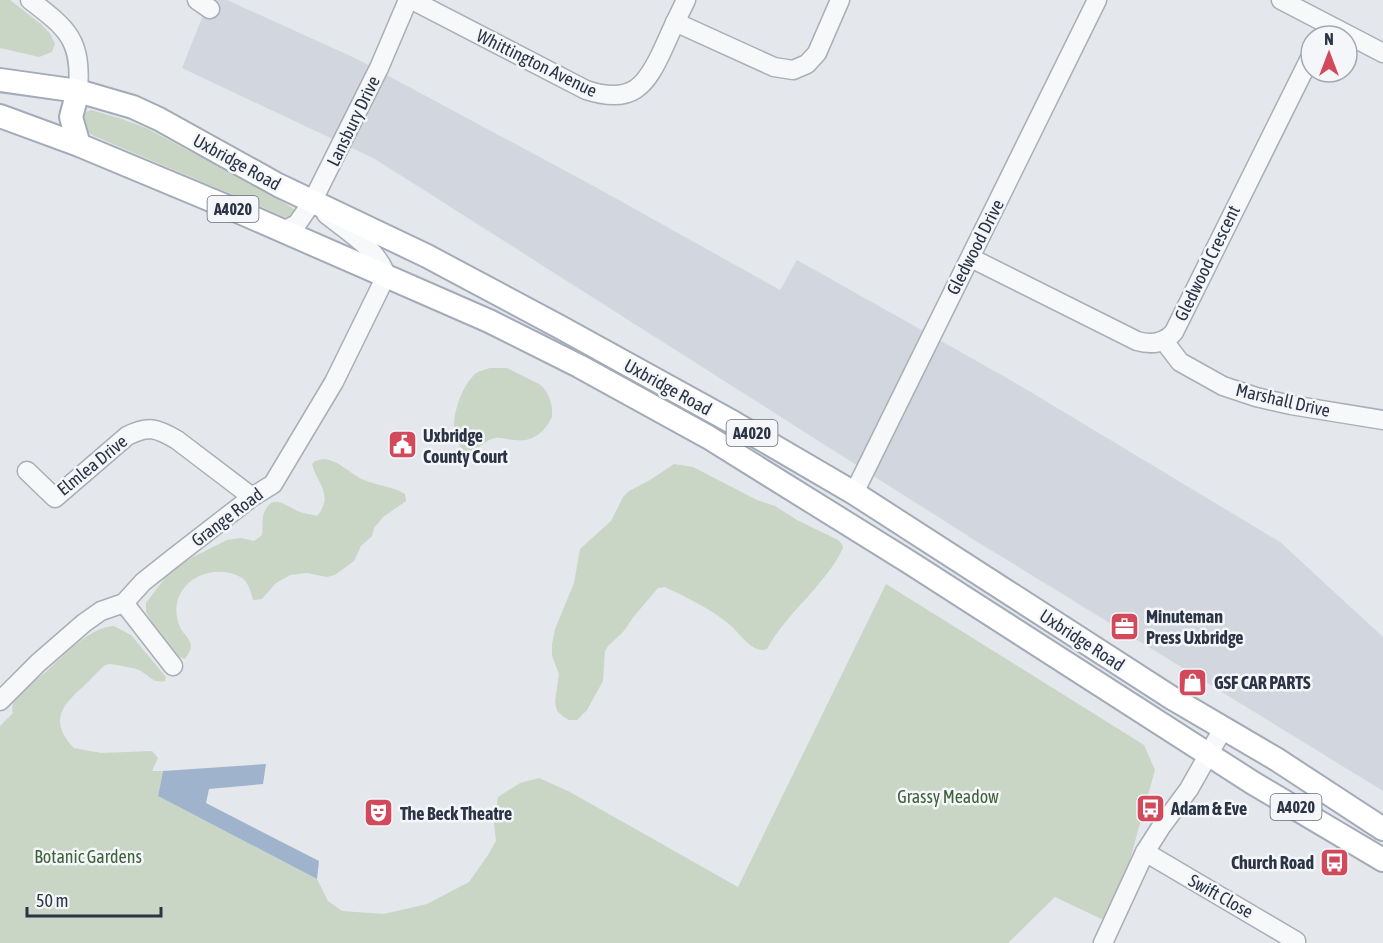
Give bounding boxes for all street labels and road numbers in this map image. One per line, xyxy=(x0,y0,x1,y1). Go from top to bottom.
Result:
street label: Whittington Avenue xyxy=(473,25,601,101)
street label: Lansbury Drive xyxy=(322,72,384,170)
street label: Uxbridge Road xyxy=(190,129,284,195)
road number: A4020 xyxy=(208,196,258,222)
street label: Gledwood Drive xyxy=(942,196,1008,298)
street label: Gledwood Crescent xyxy=(1170,202,1244,324)
street label: Uxbridge Road xyxy=(621,354,715,420)
street label: Marshall Drive xyxy=(1234,379,1332,421)
road number: A4020 xyxy=(726,420,777,446)
street label: Elmlea Drive xyxy=(53,430,131,500)
street label: Grange Road xyxy=(187,483,267,551)
street label: Uxbridge Road xyxy=(1036,605,1128,675)
road number: A4020 xyxy=(1270,794,1322,820)
street label: Swift Close xyxy=(1185,870,1257,922)

